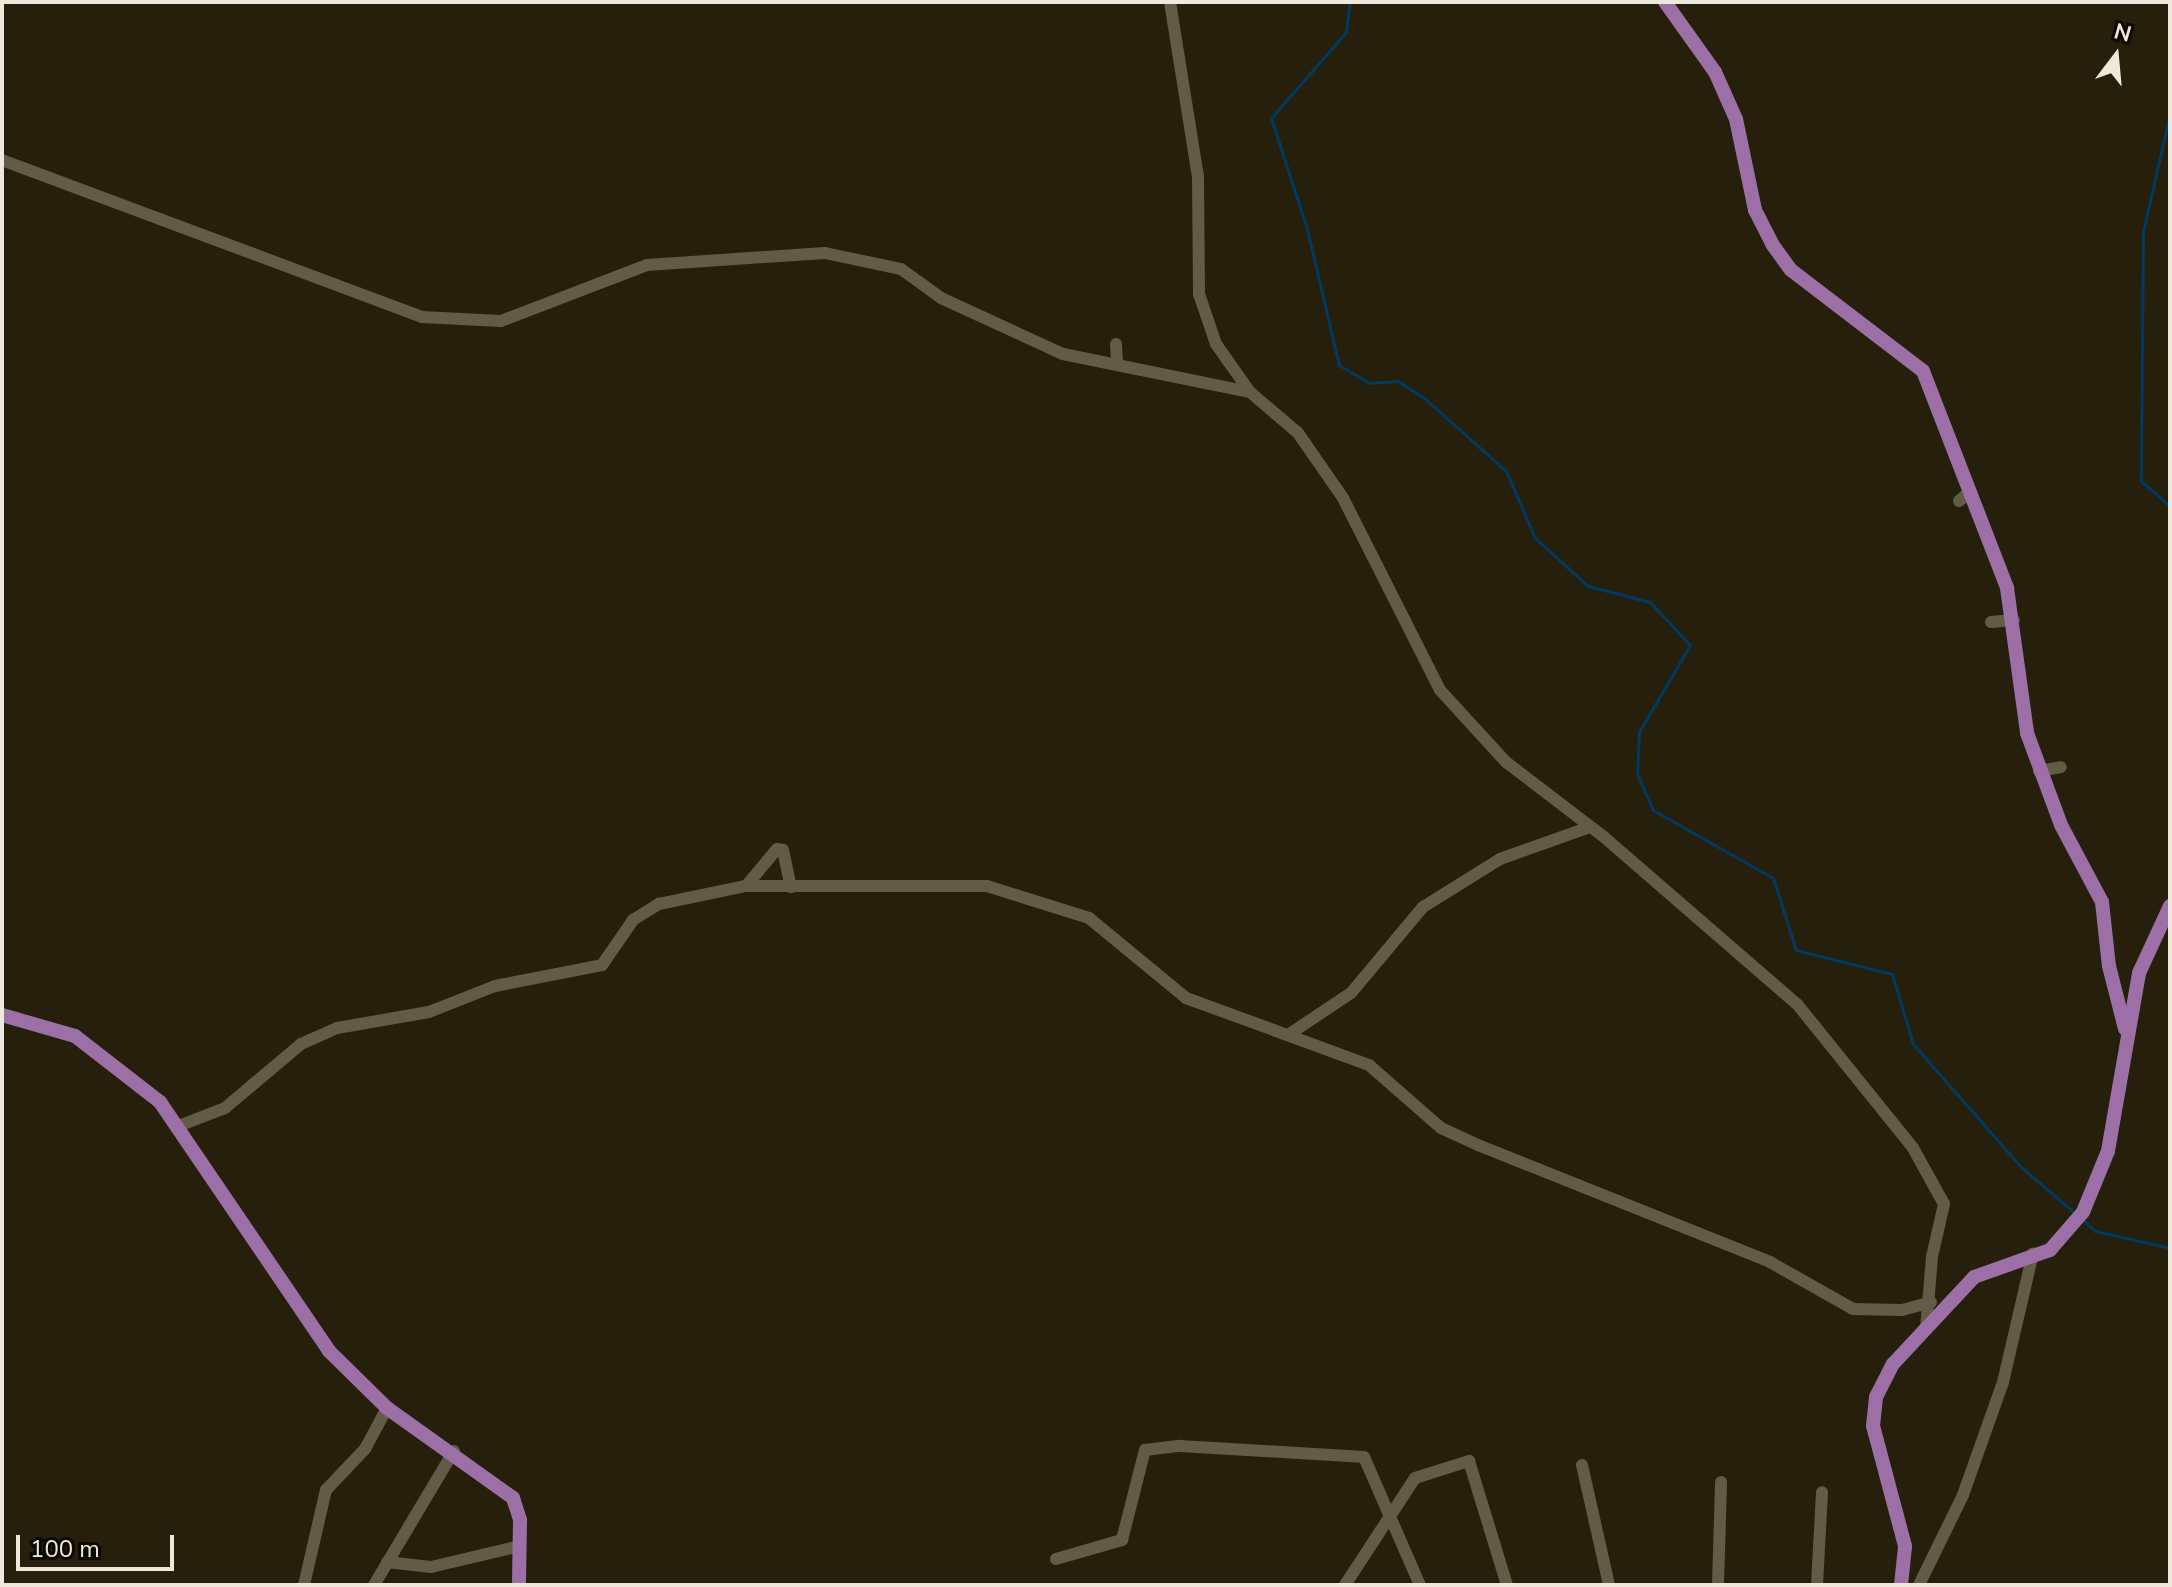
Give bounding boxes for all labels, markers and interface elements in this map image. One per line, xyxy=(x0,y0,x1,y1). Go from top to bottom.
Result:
north arrow xyxy=(2076,16,2156,96)
text: N xyxy=(2111,16,2135,50)
scale bar xyxy=(20,1519,178,1569)
text: 100 m xyxy=(30,1533,100,1565)

